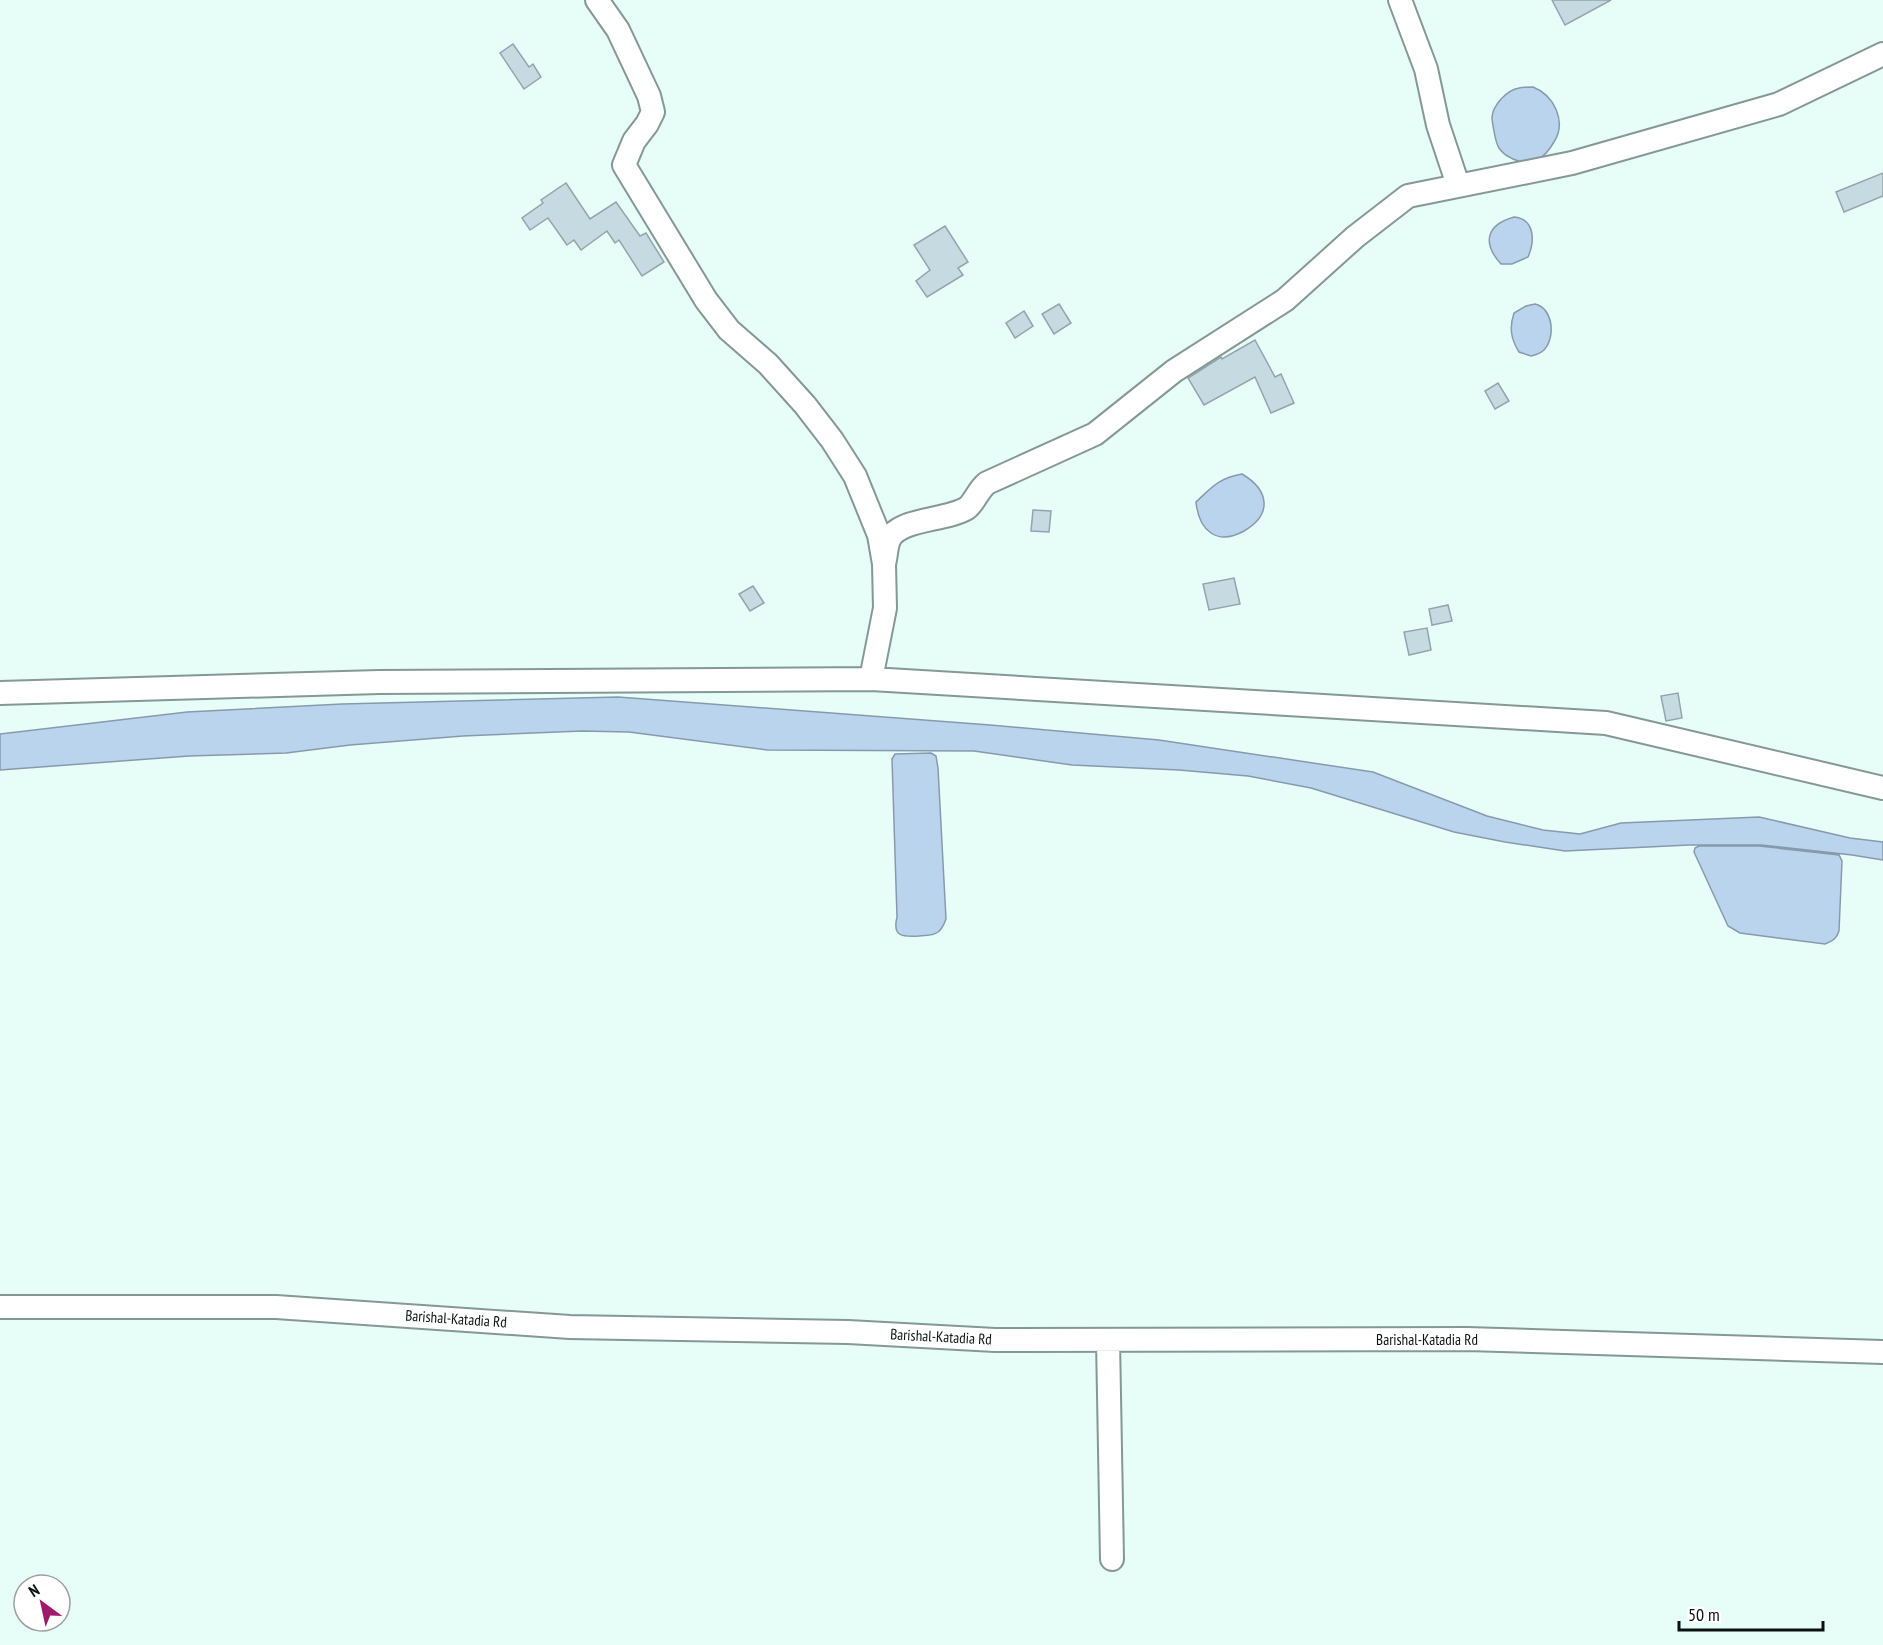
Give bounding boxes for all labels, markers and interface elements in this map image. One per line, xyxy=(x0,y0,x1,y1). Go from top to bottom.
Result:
street label: Barishal-Katadia Rd xyxy=(405,1305,507,1332)
street label: Barishal-Katadia Rd xyxy=(890,1324,992,1349)
street label: Barishal-Katadia Rd xyxy=(1376,1330,1478,1349)
north arrow xyxy=(12,1573,72,1633)
text: N xyxy=(25,1580,43,1601)
scale bar xyxy=(1679,1594,1823,1632)
text: 50 m xyxy=(1688,1603,1720,1626)

